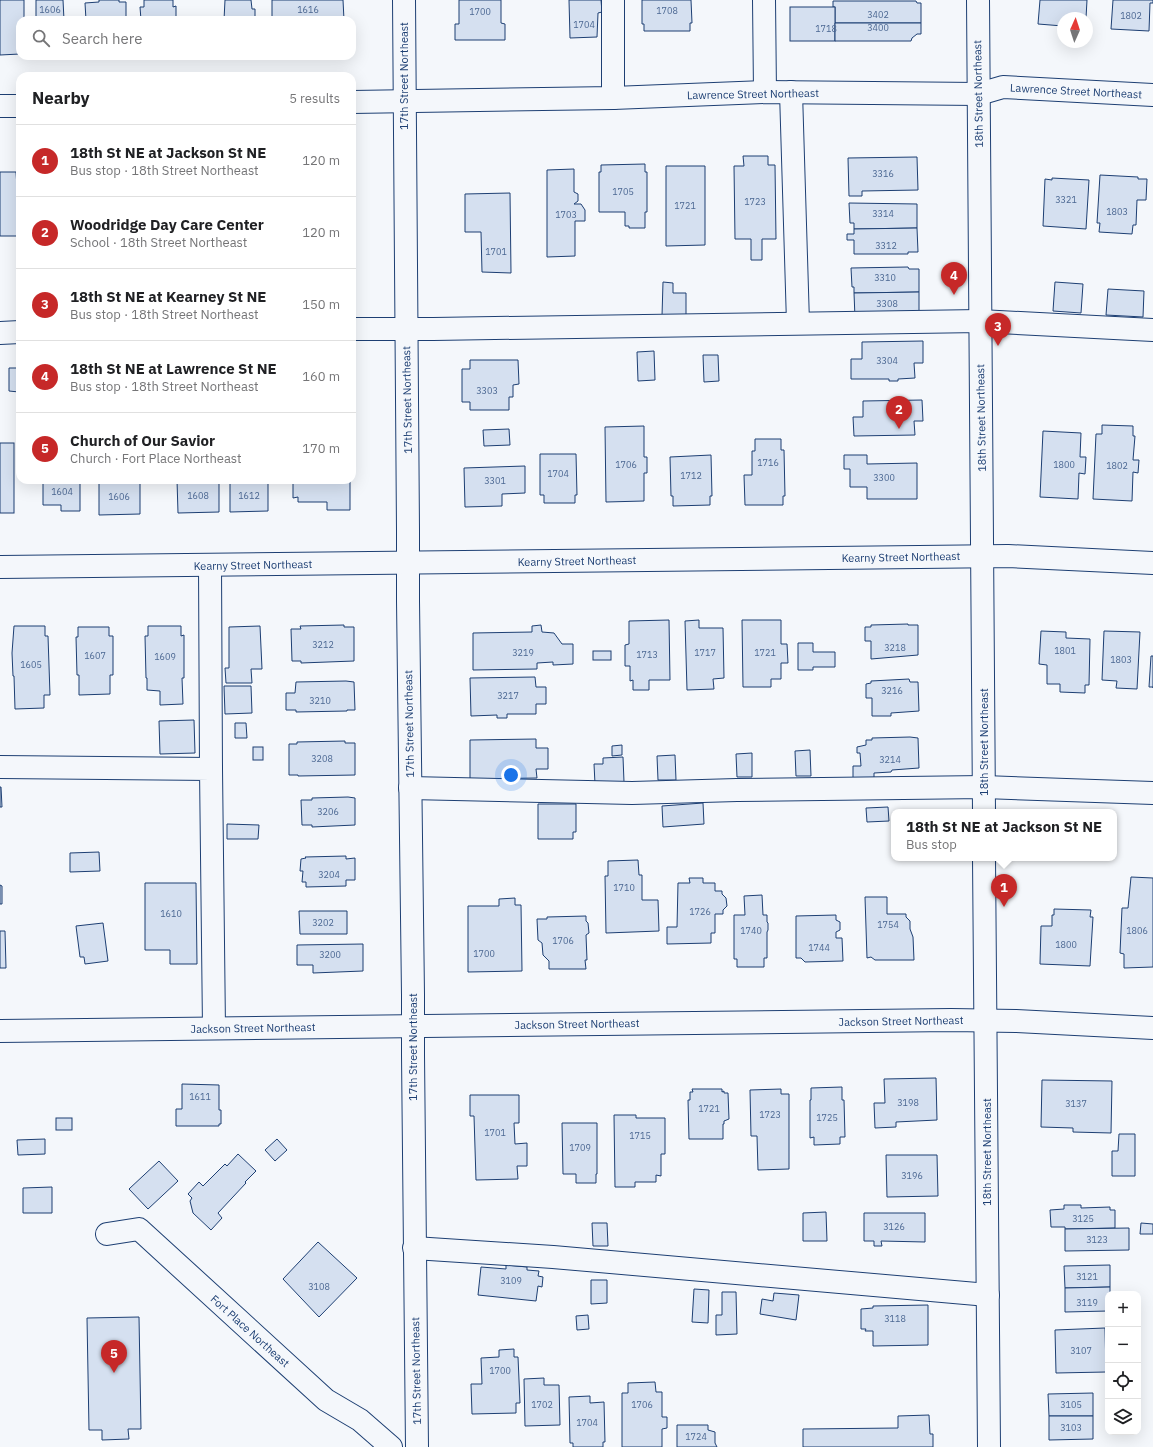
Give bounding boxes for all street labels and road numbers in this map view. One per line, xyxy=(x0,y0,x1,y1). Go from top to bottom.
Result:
street label: 17th Street Northeast xyxy=(397,22,411,130)
street label: 18th Street Northeast xyxy=(970,40,986,148)
street label: Lawrence Street Northeast xyxy=(1010,81,1142,101)
street label: Lawrence Street Northeast xyxy=(687,86,819,102)
street label: 17th Street Northeast xyxy=(399,346,415,454)
street label: 18th Street Northeast xyxy=(973,364,989,472)
street label: Kearny Street Northeast xyxy=(841,549,961,565)
street label: Kearny Street Northeast xyxy=(517,553,637,569)
street label: Kearny Street Northeast xyxy=(193,557,313,573)
street label: 17th Street Northeast xyxy=(401,670,417,778)
street label: 18th Street Northeast xyxy=(977,688,991,796)
street label: 17th Street Northeast xyxy=(406,993,420,1101)
street label: Jackson Street Northeast xyxy=(838,1013,964,1029)
street label: Jackson Street Northeast xyxy=(514,1016,640,1032)
street label: Jackson Street Northeast xyxy=(190,1020,316,1036)
street label: 18th Street Northeast xyxy=(980,1098,994,1206)
street label: Fort Place Northeast xyxy=(208,1292,292,1370)
street label: 17th Street Northeast xyxy=(408,1317,424,1425)

